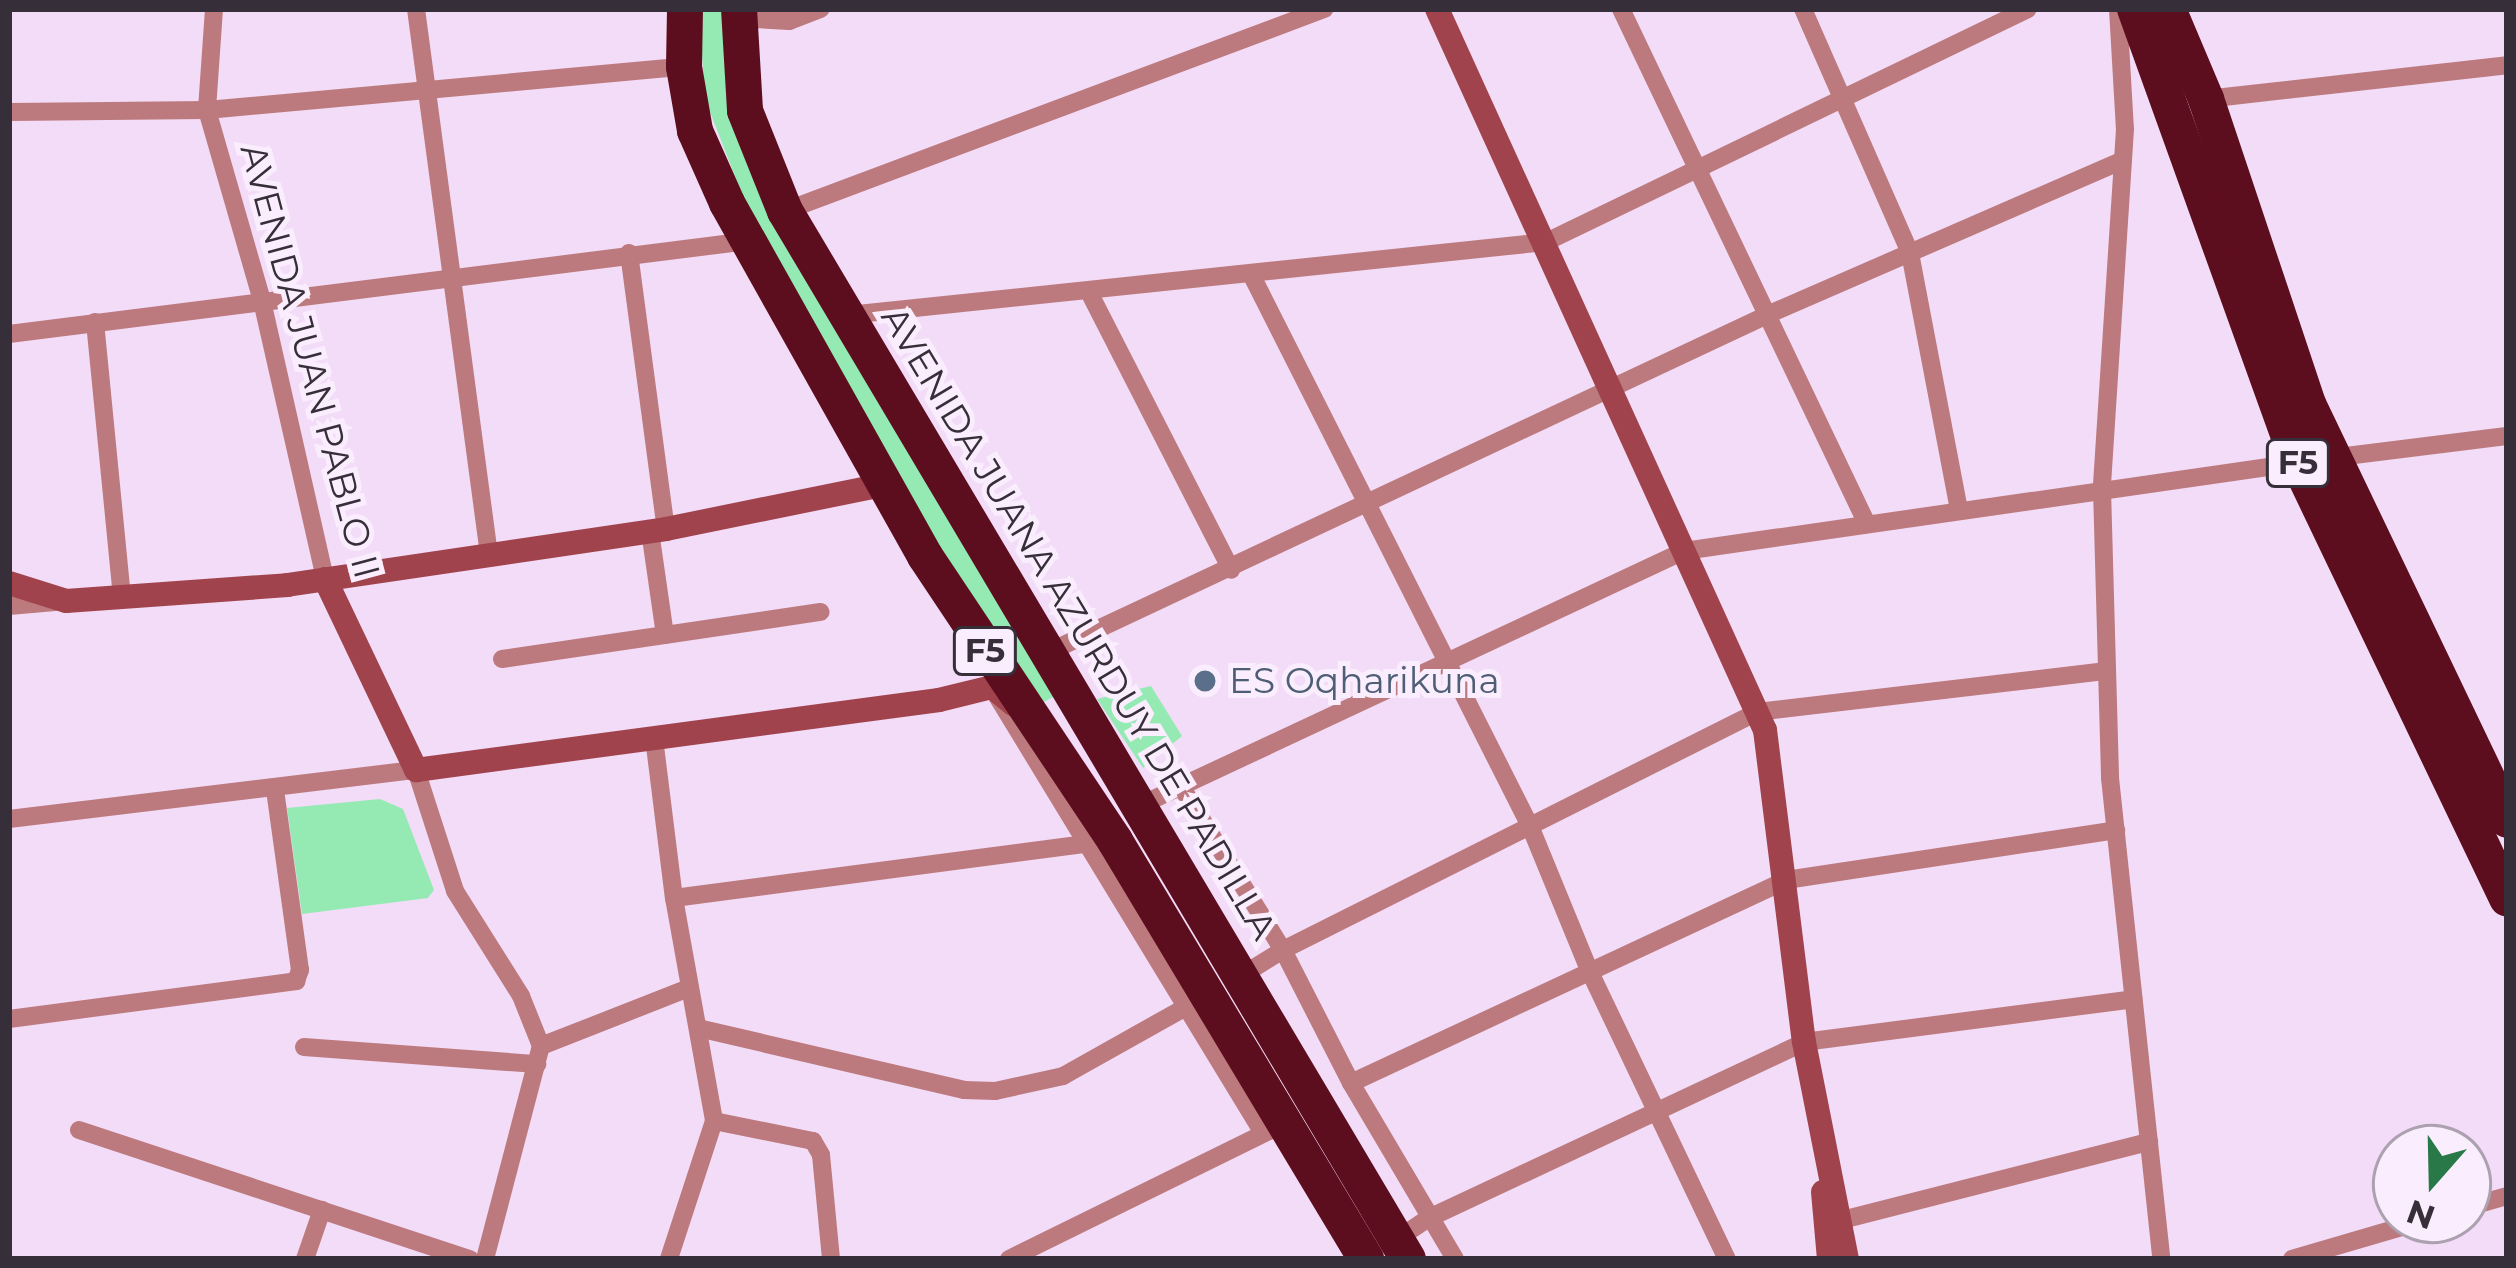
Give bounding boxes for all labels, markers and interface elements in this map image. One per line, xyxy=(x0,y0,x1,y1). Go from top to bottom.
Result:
street label: AVENIDA JUAN PABLO II xyxy=(231,139,389,583)
street label: AVENIDA JUANA AZURDUY DE PADILLA xyxy=(872,299,1286,947)
road number: F5 xyxy=(2265,436,2331,490)
road number: F5 xyxy=(952,624,1018,678)
place label: ES Oqharikuna xyxy=(1229,659,1500,703)
marker: ES Oqharikuna xyxy=(1192,668,1218,694)
north arrow xyxy=(2372,1124,2492,1244)
text: N xyxy=(2401,1192,2440,1238)

